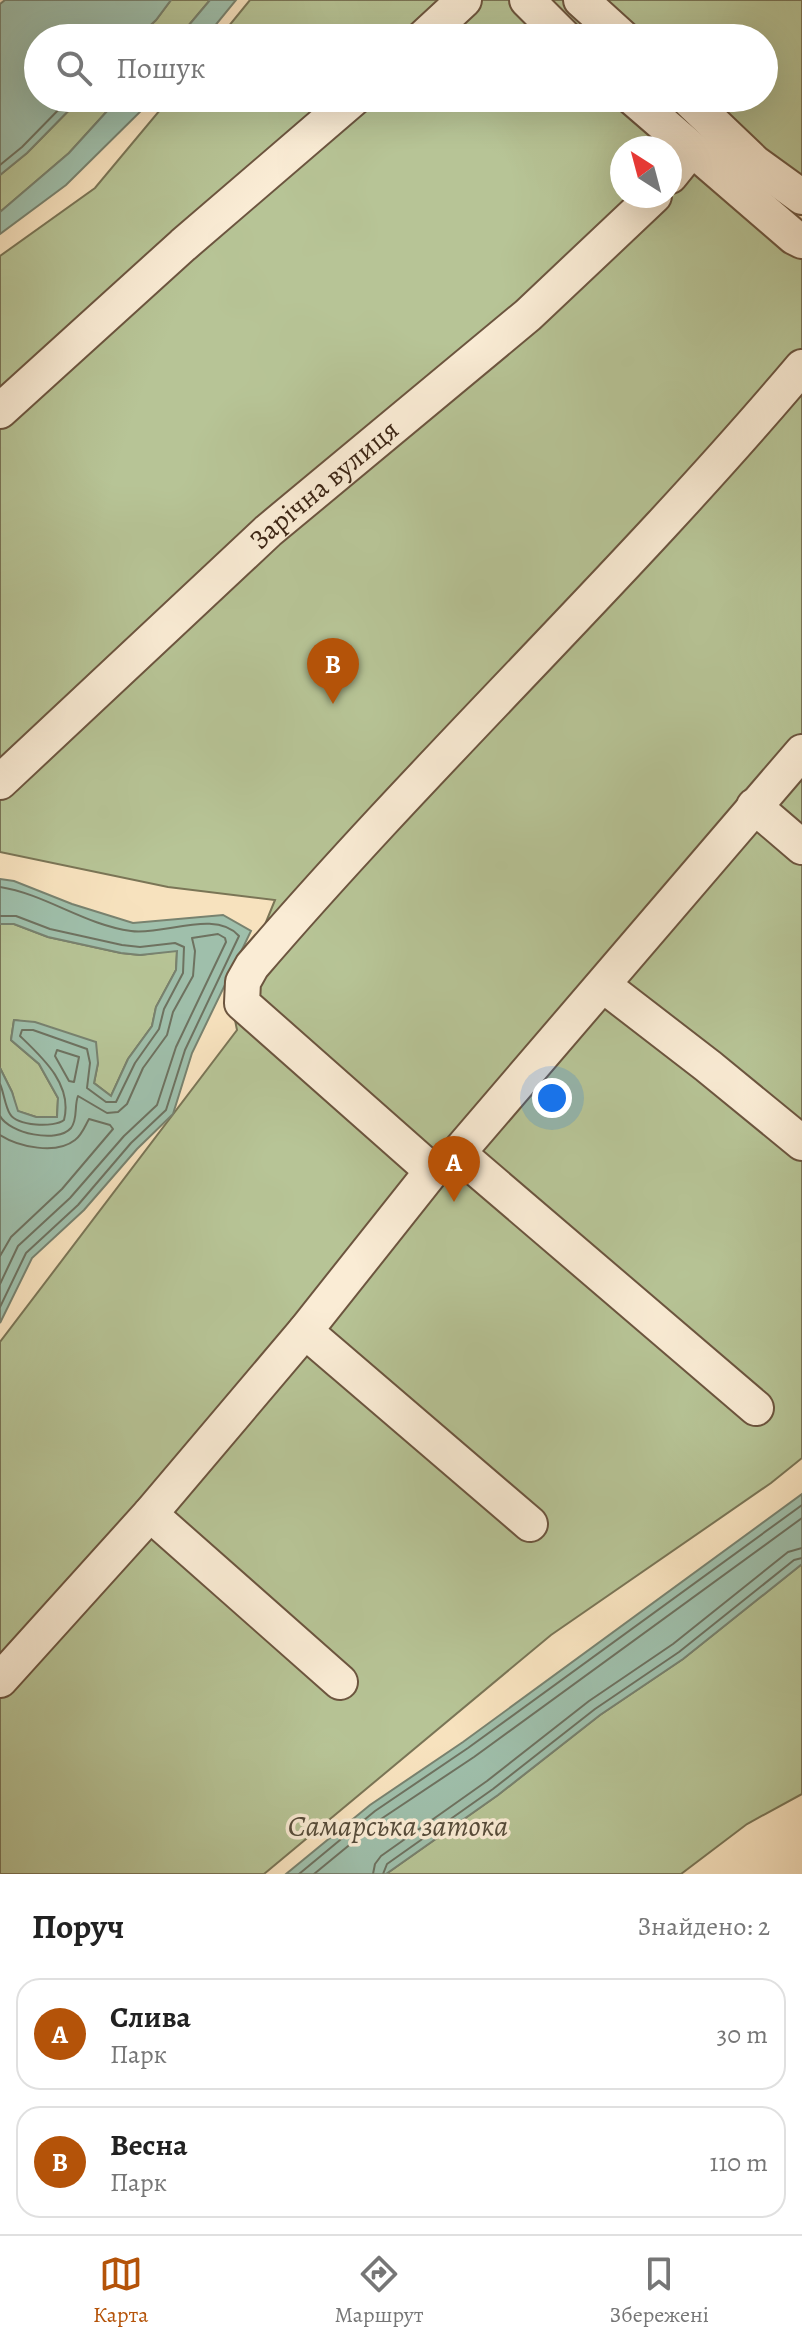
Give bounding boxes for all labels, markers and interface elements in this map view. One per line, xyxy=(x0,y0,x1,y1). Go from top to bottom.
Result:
search box xyxy=(24,24,778,112)
icon: search xyxy=(52,46,96,90)
text: Пошук xyxy=(116,48,206,88)
north arrow xyxy=(610,136,682,208)
street label: Зарічна вулиця xyxy=(241,411,407,558)
pin: B xyxy=(307,638,359,704)
your location xyxy=(532,1078,572,1118)
pin: A xyxy=(428,1136,480,1202)
water label: Самарська затока xyxy=(288,1806,508,1846)
text: Поруч xyxy=(32,1903,124,1950)
text: Знайдено: 2 xyxy=(638,1909,770,1944)
text: Слива xyxy=(110,1997,191,2037)
text: A xyxy=(52,2017,68,2052)
text: 30 m xyxy=(717,2017,768,2052)
text: Парк xyxy=(110,2037,167,2072)
text: Весна xyxy=(110,2125,187,2165)
text: B xyxy=(52,2145,68,2180)
text: 110 m xyxy=(710,2145,768,2180)
text: Парк xyxy=(110,2165,167,2200)
tab: Карта xyxy=(93,2252,148,2330)
tab: Маршрут xyxy=(334,2252,424,2330)
tab: Збережені xyxy=(609,2252,709,2330)

